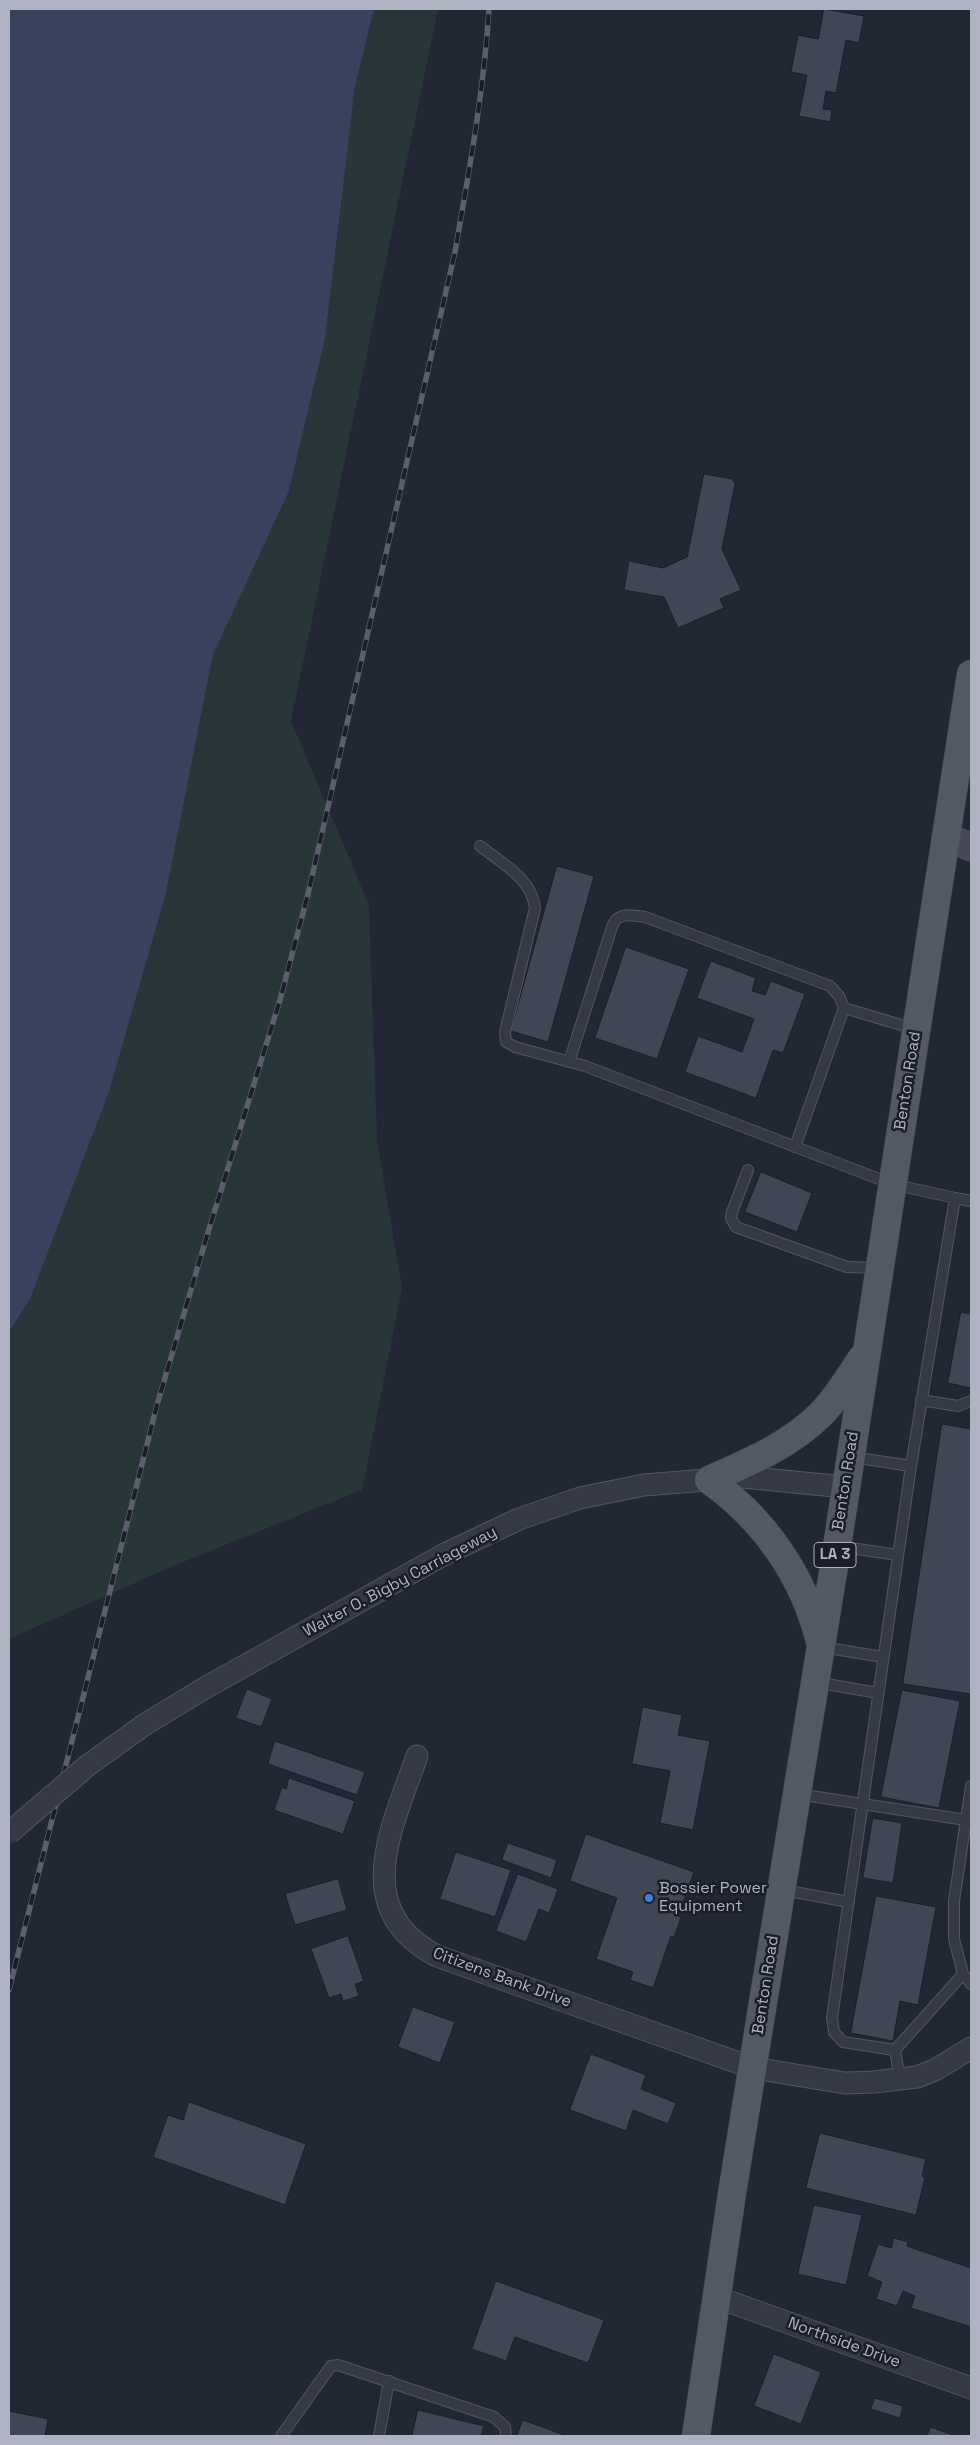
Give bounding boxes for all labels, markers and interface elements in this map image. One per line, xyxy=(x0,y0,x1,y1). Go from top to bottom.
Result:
street label: Benton Road xyxy=(891,1030,925,1132)
street label: Benton Road xyxy=(829,1430,863,1532)
street label: Walter O. Bigby Carriageway xyxy=(300,1523,500,1641)
road number: LA 3 xyxy=(814,1542,856,1568)
place label: Bossier Power Equipment xyxy=(659,1879,767,1917)
marker: Bossier Power Equipment xyxy=(643,1892,655,1904)
street label: Benton Road xyxy=(749,1934,783,2036)
street label: Citizens Bank Drive xyxy=(430,1944,574,2012)
street label: Northside Drive xyxy=(785,2314,903,2372)

